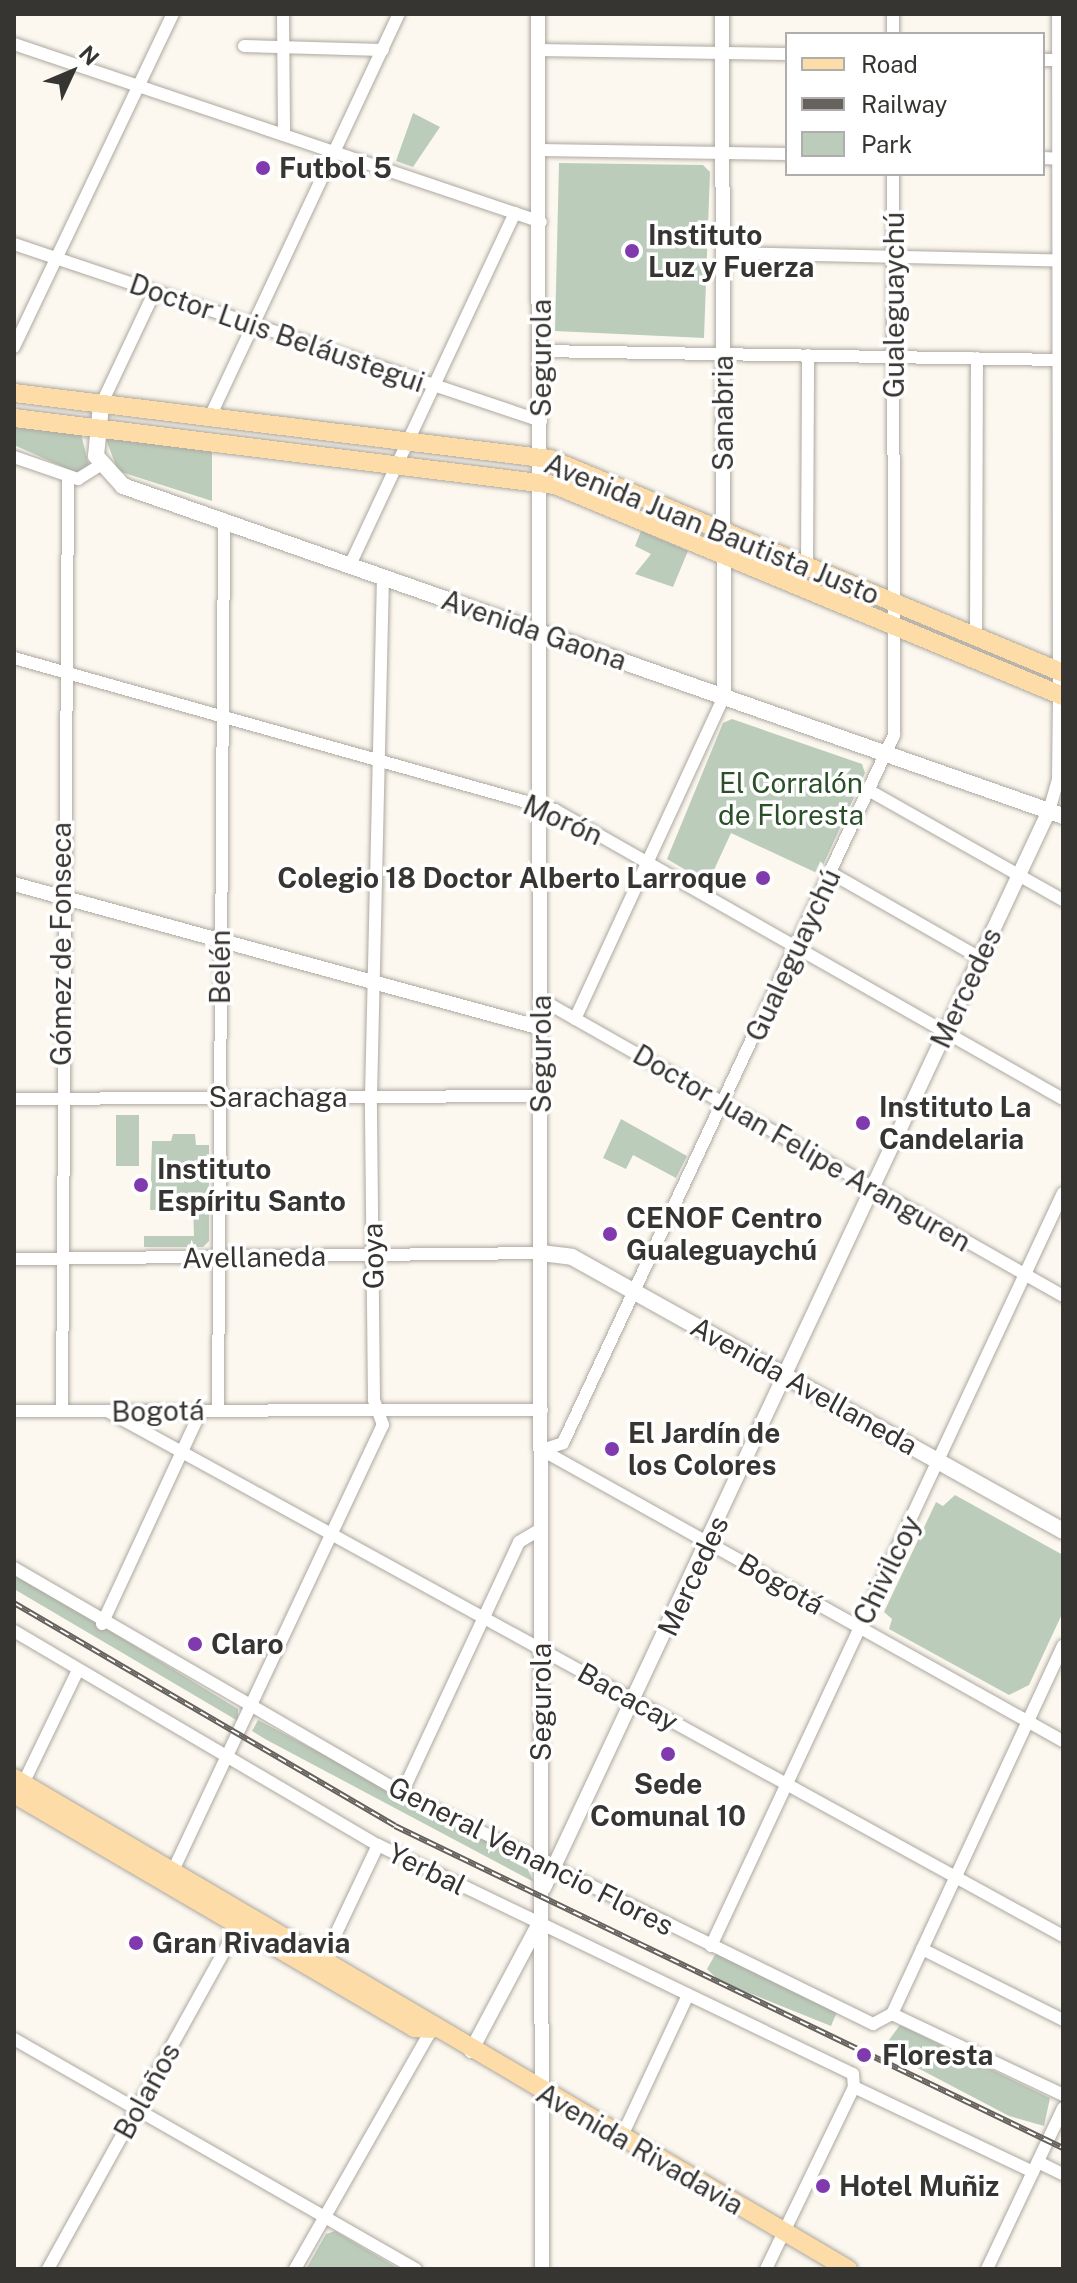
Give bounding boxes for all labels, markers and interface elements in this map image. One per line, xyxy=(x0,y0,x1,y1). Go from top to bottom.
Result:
north arrow xyxy=(32,32,112,112)
legend xyxy=(785,32,1045,176)
text: N xyxy=(74,40,105,71)
text: Road xyxy=(861,50,918,78)
text: Railway xyxy=(861,90,947,118)
text: Park xyxy=(861,130,912,158)
place label: Futbol 5 xyxy=(279,151,392,185)
marker: Futbol 5 xyxy=(254,159,272,177)
street label: Gualeguaychú xyxy=(877,212,911,398)
place label: Instituto Luz y Fuerza xyxy=(648,218,815,284)
marker: Instituto Luz y Fuerza xyxy=(623,242,641,260)
street label: Doctor Luis Beláustegui xyxy=(125,267,429,399)
street label: Segurola xyxy=(524,299,558,417)
street label: Sanabria xyxy=(706,355,740,471)
street label: Avenida Juan Bautista Justo xyxy=(540,446,884,612)
street label: Avenida Gaona xyxy=(437,583,631,677)
park label: El Corralón de Floresta xyxy=(718,766,864,832)
street label: Morón xyxy=(518,788,608,852)
street label: Gómez de Fonseca xyxy=(44,822,78,1066)
place label: Colegio 18 Doctor Alberto Larroque xyxy=(277,861,747,895)
street label: Gualeguaychú xyxy=(738,864,848,1046)
marker: Colegio 18 Doctor Alberto Larroque xyxy=(754,869,772,887)
street label: Mercedes xyxy=(924,923,1008,1053)
street label: Belén xyxy=(203,930,237,1004)
street label: Segurola xyxy=(524,995,558,1113)
street label: Doctor Juan Felipe Aranguren xyxy=(627,1037,977,1259)
street label: Sarachaga xyxy=(208,1080,348,1114)
place label: Instituto La Candelaria xyxy=(879,1090,1032,1156)
marker: Instituto La Candelaria xyxy=(854,1114,872,1132)
place label: Instituto Espíritu Santo xyxy=(157,1152,346,1218)
marker: Instituto Espíritu Santo xyxy=(132,1176,150,1194)
place label: CENOF Centro Gualeguaychú xyxy=(626,1201,822,1267)
street label: Goya xyxy=(356,1223,390,1289)
marker: CENOF Centro Gualeguaychú xyxy=(601,1225,619,1243)
street label: Avellaneda xyxy=(182,1239,326,1275)
street label: Avenida Avellaneda xyxy=(685,1310,923,1462)
street label: Bogotá xyxy=(111,1393,205,1429)
place label: El Jardín de los Colores xyxy=(628,1416,780,1482)
marker: El Jardín de los Colores xyxy=(603,1440,621,1458)
street label: Chivilcoy xyxy=(846,1510,928,1630)
street label: Mercedes xyxy=(651,1511,735,1641)
street label: Bogotá xyxy=(732,1546,830,1622)
place label: Claro xyxy=(211,1627,284,1661)
marker: Claro xyxy=(186,1635,204,1653)
street label: Segurola xyxy=(524,1643,558,1761)
street label: Bacacay xyxy=(572,1656,684,1738)
marker: Sede Comunal 10 xyxy=(659,1745,677,1763)
place label: Sede Comunal 10 xyxy=(590,1767,746,1833)
street label: General Venancio Flores xyxy=(382,1769,680,1943)
street label: Yerbal xyxy=(383,1836,471,1902)
place label: Gran Rivadavia xyxy=(152,1926,350,1960)
marker: Gran Rivadavia xyxy=(127,1934,145,1952)
street label: Bolaños xyxy=(107,2037,187,2145)
place label: Floresta xyxy=(882,2038,993,2072)
marker: Floresta xyxy=(853,2044,875,2066)
street label: Avenida Rivadavia xyxy=(531,2076,749,2222)
place label: Hotel Muñiz xyxy=(839,2169,999,2203)
marker: Hotel Muñiz xyxy=(814,2177,832,2195)

